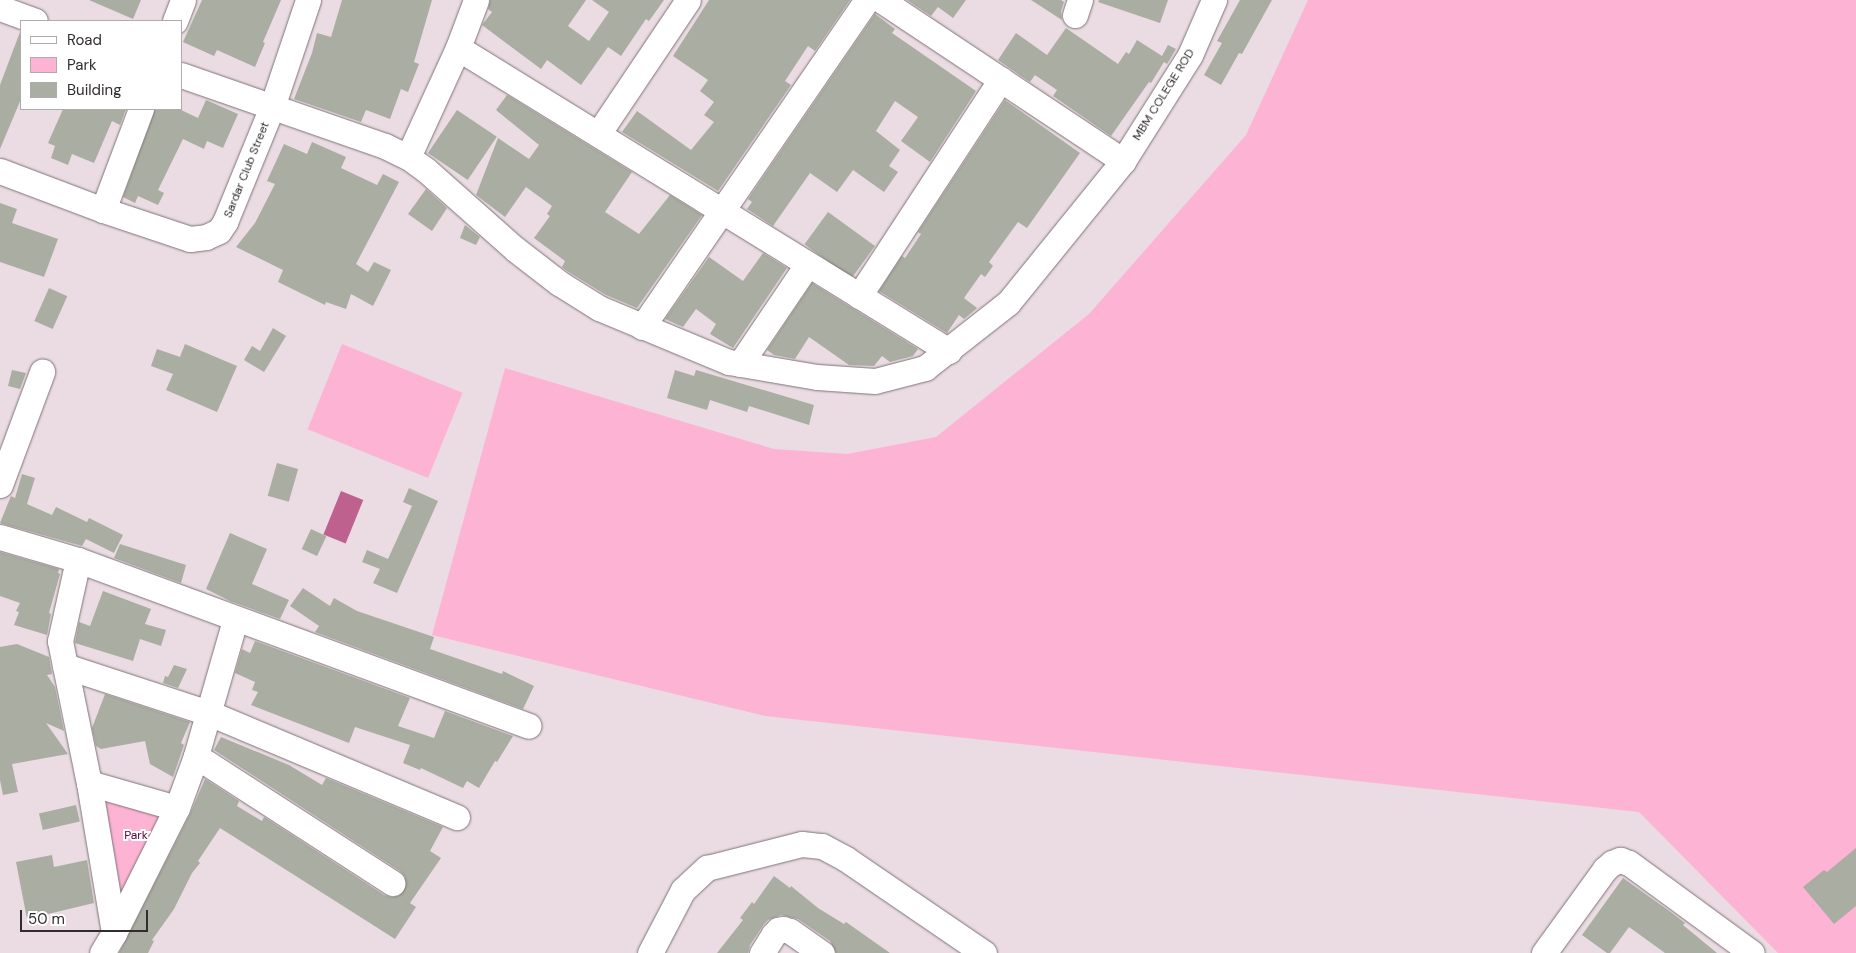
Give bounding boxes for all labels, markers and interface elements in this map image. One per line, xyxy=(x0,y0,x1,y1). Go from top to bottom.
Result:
legend xyxy=(20,20,182,110)
text: Road xyxy=(67,30,102,50)
street label: MBM COLEGE ROD xyxy=(1130,47,1198,143)
text: Park xyxy=(67,55,97,75)
text: Building xyxy=(67,80,122,100)
street label: Sardar Club Street xyxy=(221,120,273,220)
park label: Park xyxy=(124,829,148,843)
scale bar xyxy=(22,900,150,932)
text: 50 m xyxy=(28,909,65,929)

